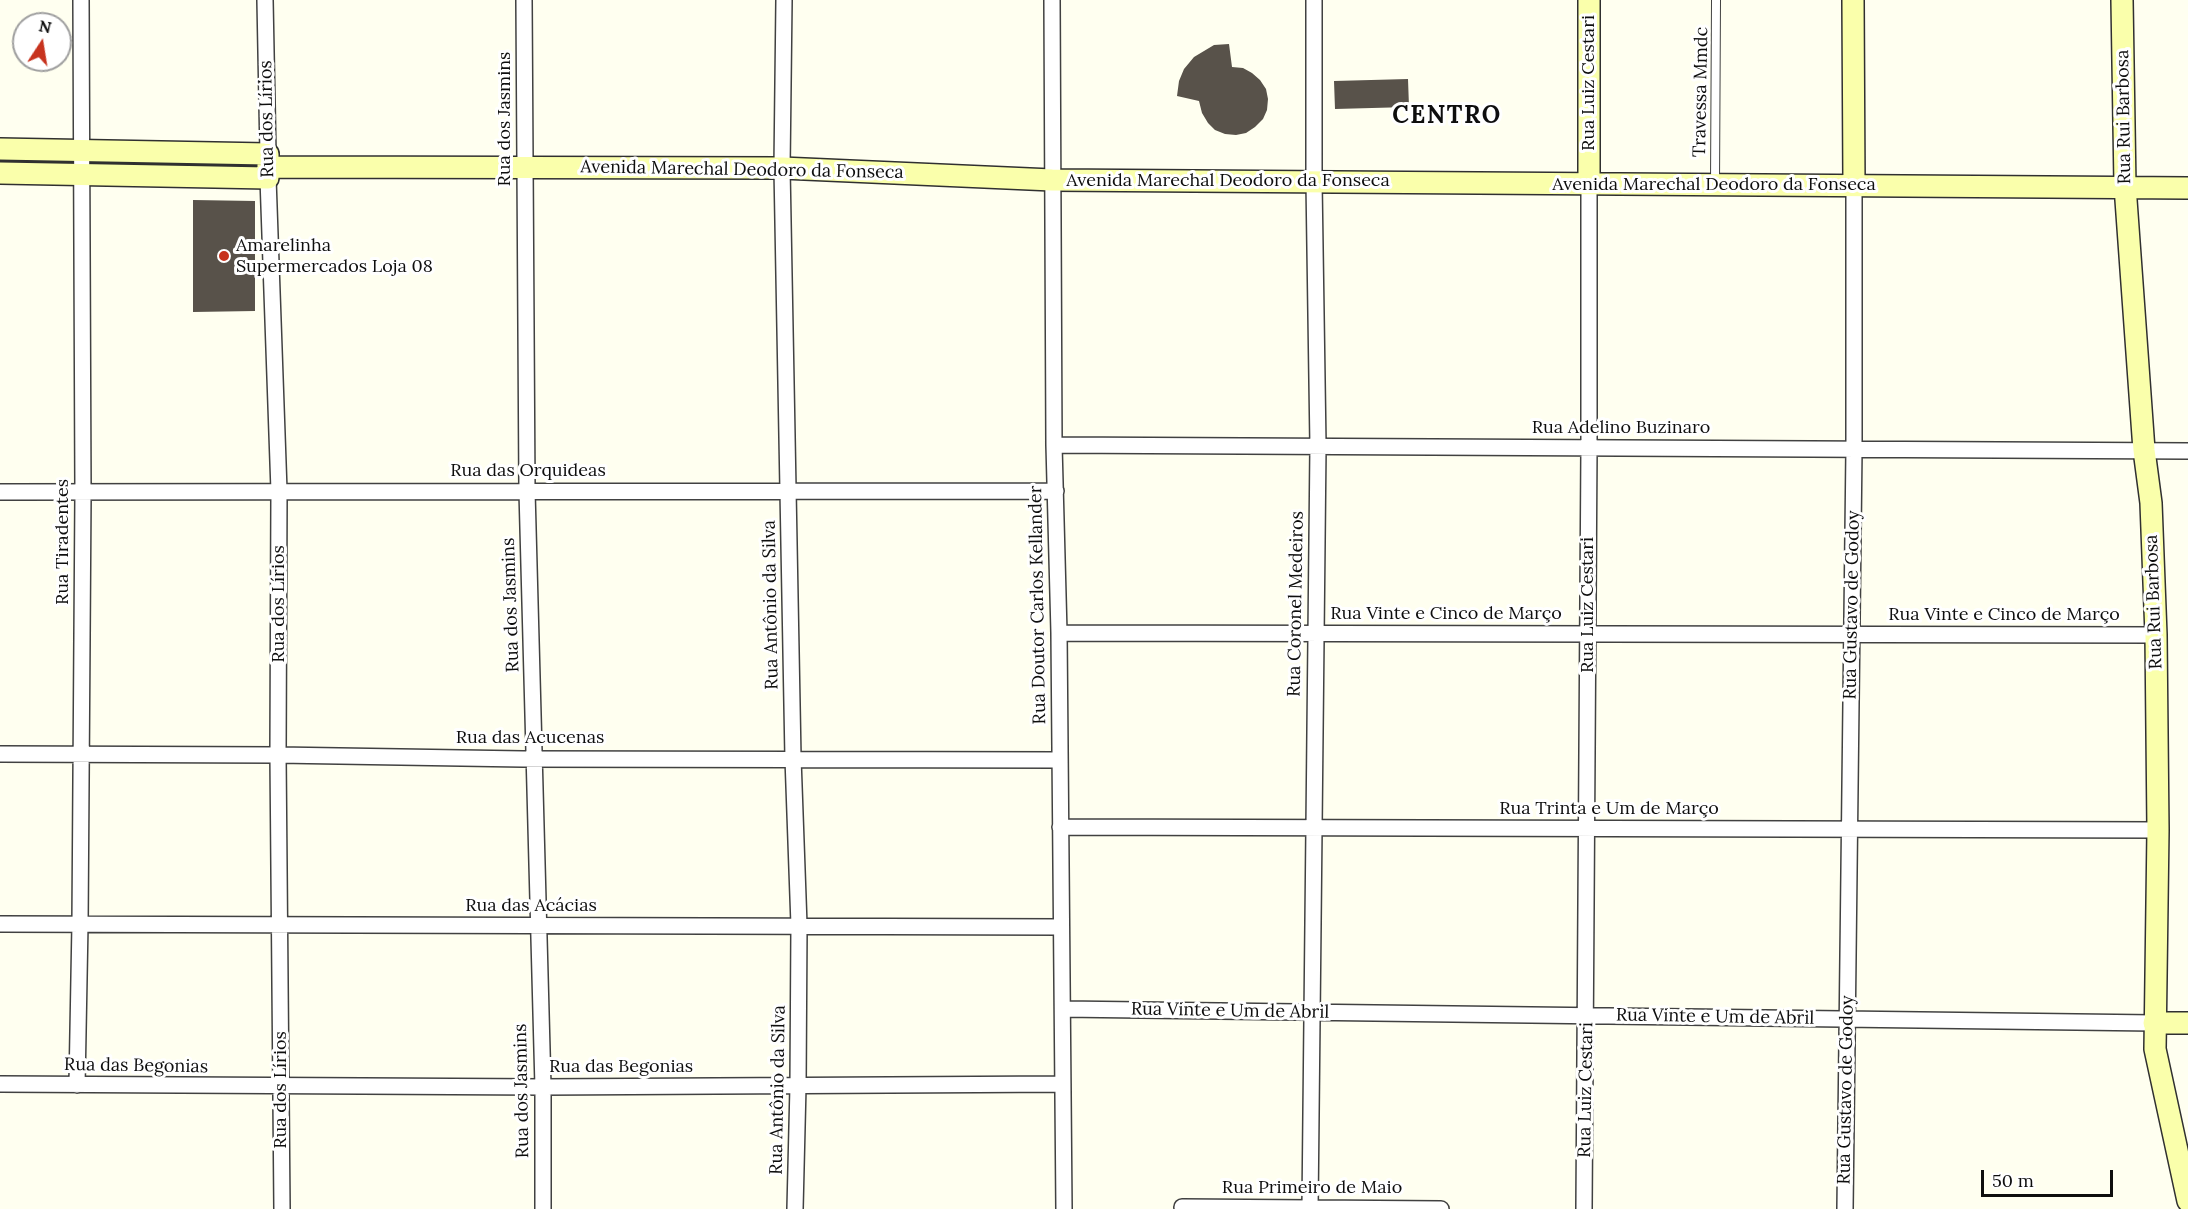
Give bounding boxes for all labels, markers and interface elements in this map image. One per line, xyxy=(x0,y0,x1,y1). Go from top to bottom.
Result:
north arrow xyxy=(12,12,72,72)
text: N xyxy=(37,15,53,37)
street label: Rua Luiz Cestari xyxy=(1578,15,1600,151)
street label: Travessa Mmdc xyxy=(1689,27,1713,157)
street label: Rua Rui Barbosa xyxy=(2112,49,2136,185)
street label: Rua dos Jasmins xyxy=(494,52,516,186)
street label: Rua dos Lírios xyxy=(255,60,279,178)
district label: CENTRO xyxy=(1392,102,1502,130)
street label: Avenida Marechal Deodoro da Fonseca xyxy=(580,156,904,184)
street label: Avenida Marechal Deodoro da Fonseca xyxy=(1066,170,1390,192)
street label: Avenida Marechal Deodoro da Fonseca xyxy=(1552,174,1876,196)
place label: Amarelinha Supermercados Loja 08 xyxy=(236,235,433,278)
marker: Amarelinha Supermercados Loja 08 xyxy=(217,249,231,263)
street label: Rua Adelino Buzinaro xyxy=(1532,417,1710,439)
street label: Rua das Orquideas xyxy=(450,460,606,482)
street label: Rua Tiradentes xyxy=(52,479,74,605)
street label: Rua Doutor Carlos Kellander xyxy=(1025,485,1051,725)
street label: Rua Gustavo de Godoy xyxy=(1840,510,1864,700)
street label: Rua Coronel Medeiros xyxy=(1284,511,1308,697)
street label: Rua Antônio da Silva xyxy=(759,520,783,690)
street label: Rua Rui Barbosa xyxy=(2141,534,2167,670)
street label: Rua dos Jasmins xyxy=(498,537,524,673)
street label: Rua Luiz Cestari xyxy=(1577,537,1599,673)
street label: Rua dos Lírios xyxy=(268,545,290,663)
street label: Rua Vinte e Cinco de Março xyxy=(1330,603,1562,625)
street label: Rua Vinte e Cinco de Março xyxy=(1888,604,2120,626)
street label: Rua das Acucenas xyxy=(456,727,604,749)
street label: Rua Trinta e Um de Março xyxy=(1499,798,1719,820)
street label: Rua das Acácias xyxy=(465,895,597,917)
street label: Rua Gustavo de Godoy xyxy=(1834,995,1858,1185)
street label: Rua Vinte e Um de Abril xyxy=(1131,998,1329,1024)
street label: Rua Vinte e Um de Abril xyxy=(1616,1004,1814,1030)
street label: Rua Antônio da Silva xyxy=(766,1005,790,1175)
street label: Rua Luiz Cestari xyxy=(1574,1022,1598,1158)
street label: Rua dos Jasmins xyxy=(510,1023,534,1159)
street label: Rua dos Lírios xyxy=(270,1031,292,1149)
street label: Rua das Begonias xyxy=(64,1054,208,1078)
street label: Rua das Begonias xyxy=(549,1056,693,1078)
scale bar xyxy=(1984,1158,2116,1196)
text: 50 m xyxy=(1992,1169,2034,1192)
street label: Rua Primeiro de Maio xyxy=(1222,1177,1402,1199)

